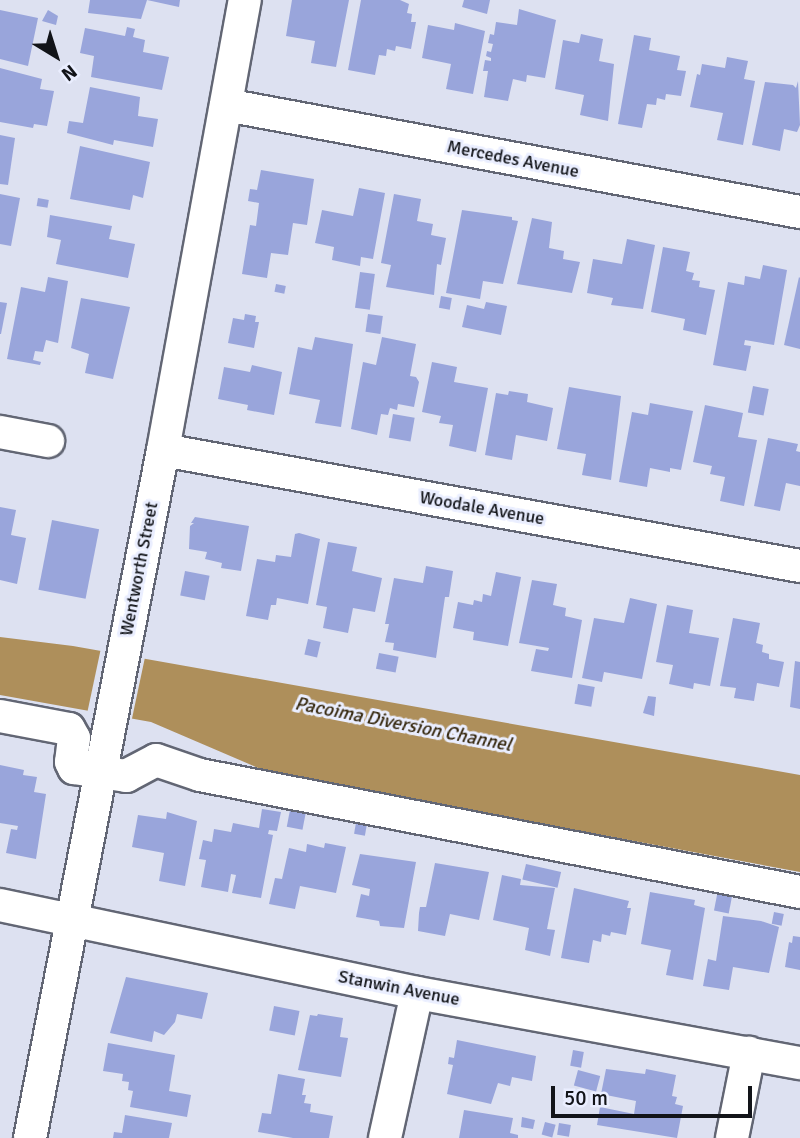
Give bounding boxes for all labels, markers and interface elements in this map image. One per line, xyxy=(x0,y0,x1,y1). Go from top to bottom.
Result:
north arrow xyxy=(21,21,91,91)
text: N xyxy=(56,59,82,86)
street label: Mercedes Avenue xyxy=(445,136,581,182)
street label: Woodale Avenue xyxy=(418,486,546,530)
street label: Wentworth Street xyxy=(115,500,163,638)
water label: Pacoima Diversion Channel xyxy=(293,693,513,757)
street label: Stanwin Avenue xyxy=(336,966,462,1010)
scale bar xyxy=(555,1072,756,1116)
text: 50 m xyxy=(564,1085,608,1111)

